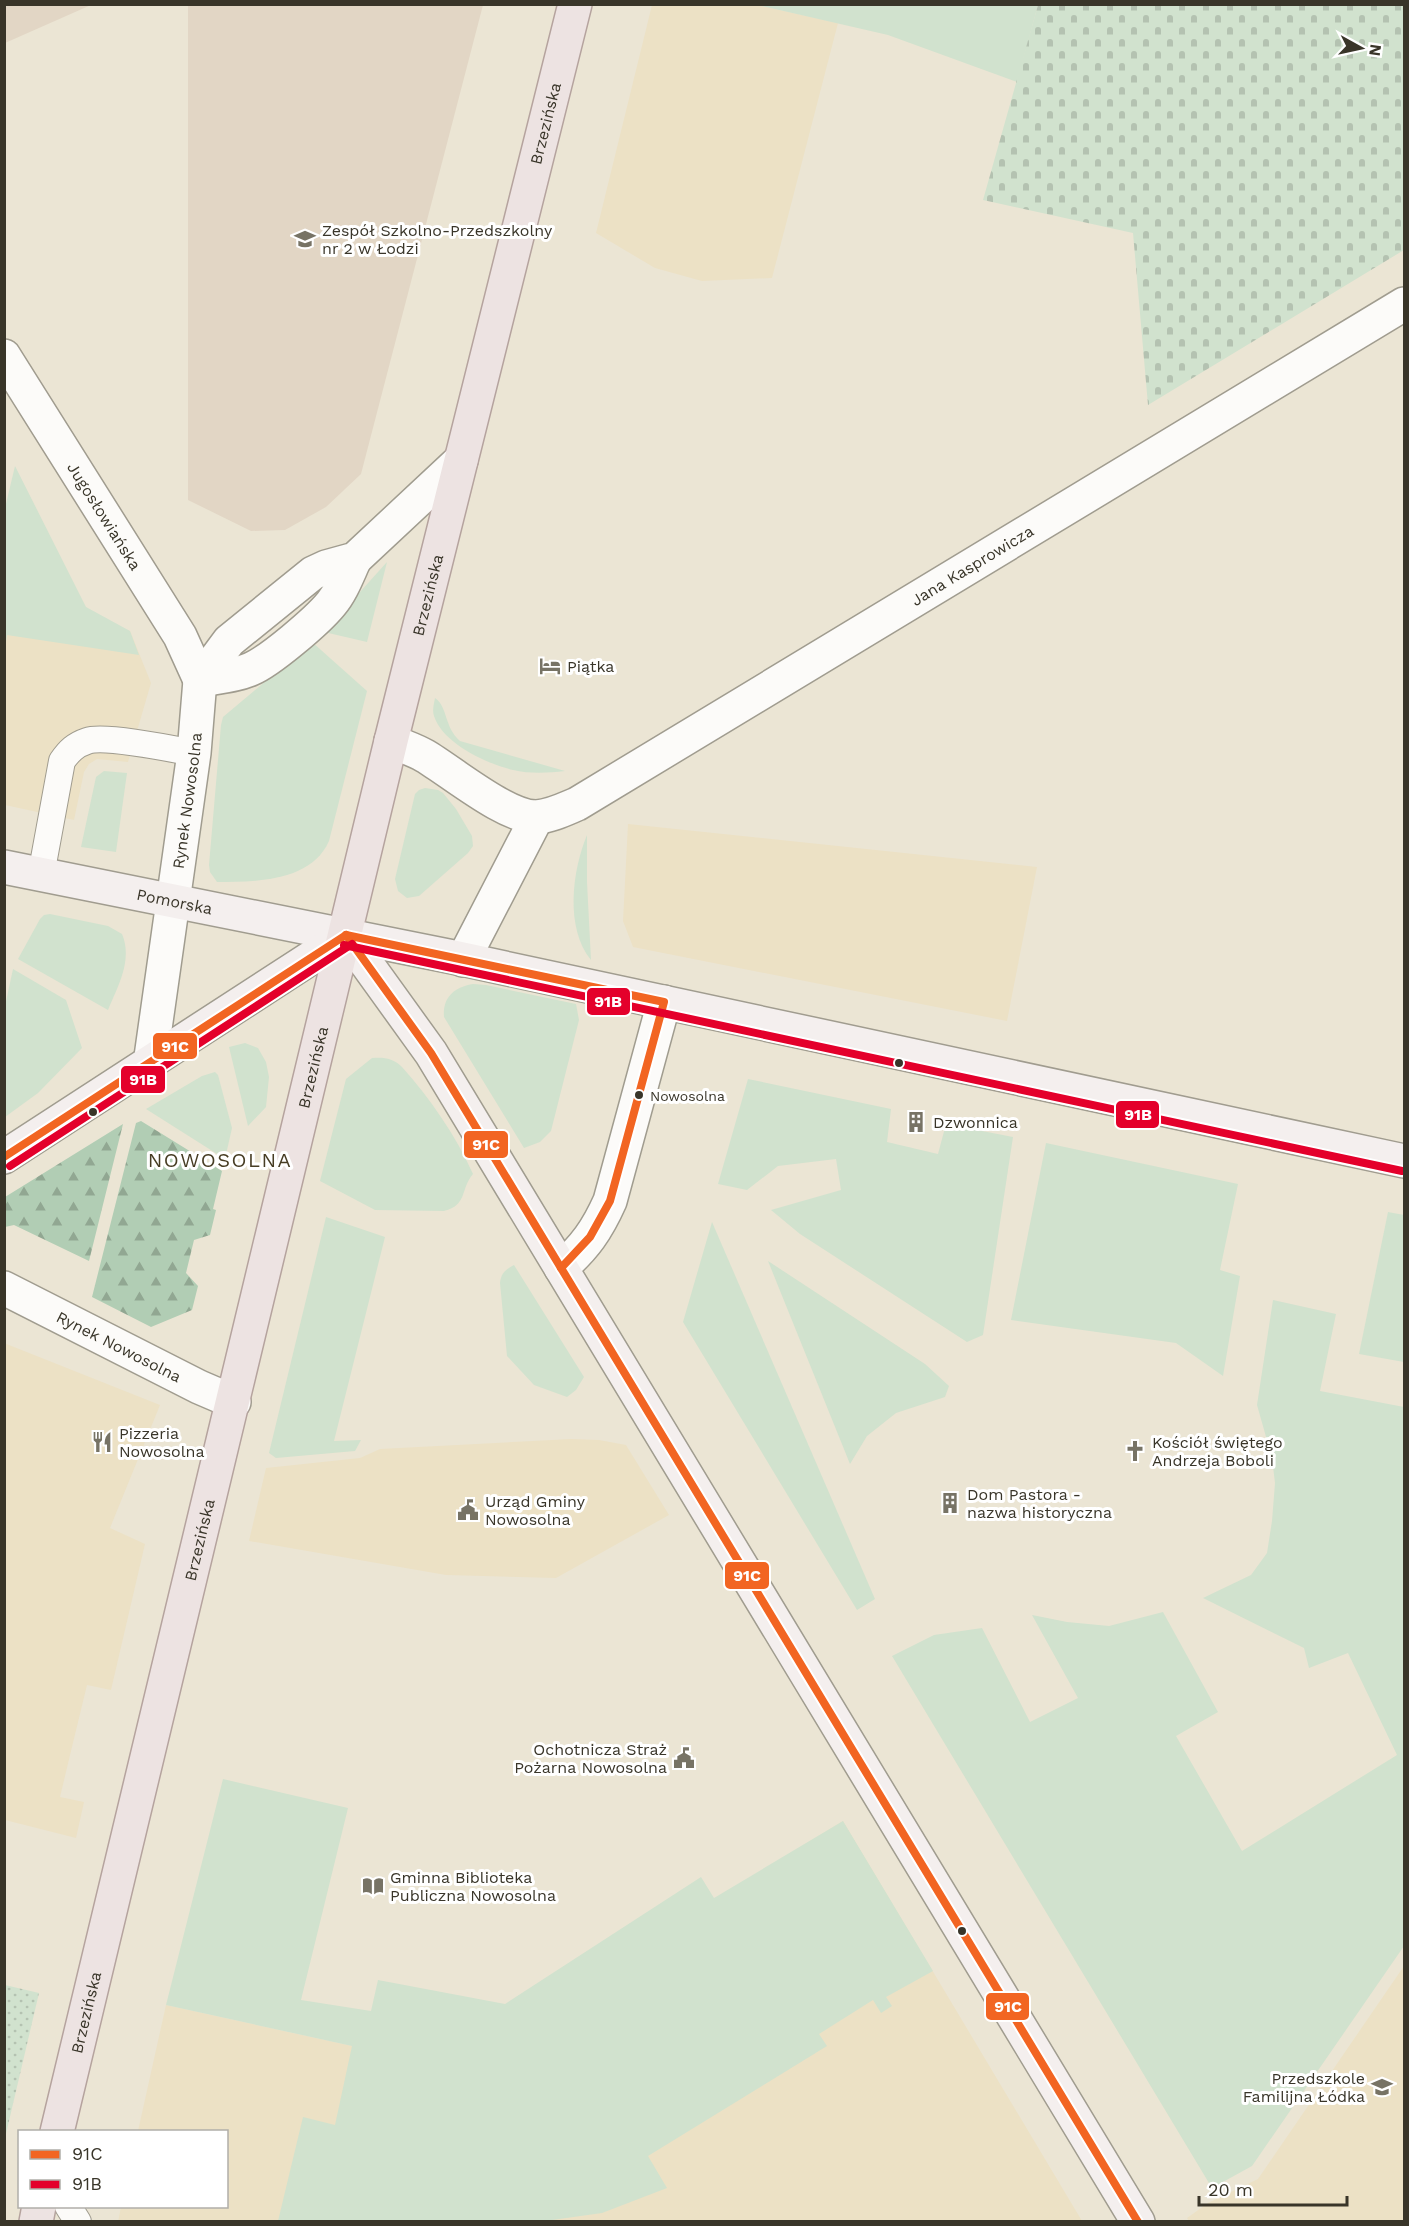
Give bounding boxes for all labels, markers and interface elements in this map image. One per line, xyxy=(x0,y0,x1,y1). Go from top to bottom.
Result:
north arrow xyxy=(1331,18,1391,78)
text: N xyxy=(1365,43,1386,57)
street label: Brzezińska xyxy=(526,81,565,167)
place label: Zespół Szkolno-Przedszkolny nr 2 w Łodzi xyxy=(322,221,553,258)
school or university icon: Zespół Szkolno-Przedszkolny nr 2 w Łodzi xyxy=(293,227,317,251)
street label: Jugosłowiańska xyxy=(63,459,145,574)
street label: Jana Kasprowicza xyxy=(908,521,1037,610)
street label: Brzezińska xyxy=(409,552,447,638)
hotel icon: Piątka xyxy=(538,654,562,678)
place label: Piątka xyxy=(567,657,614,676)
street label: Rynek Nowosolna xyxy=(169,732,206,870)
street label: Pomorska xyxy=(135,885,214,919)
line badge: 91B xyxy=(586,987,631,1016)
text: 91B xyxy=(594,992,622,1011)
street label: Brzezińska xyxy=(294,1024,332,1110)
line badge: 91C xyxy=(152,1032,198,1060)
text: 91C xyxy=(161,1037,189,1056)
unlabelled marker xyxy=(893,1057,905,1069)
line badge: 91B xyxy=(120,1065,166,1094)
text: 91B xyxy=(129,1070,157,1089)
place label: Nowosolna xyxy=(650,1088,725,1104)
marker: Nowosolna xyxy=(633,1089,645,1101)
line badge: 91B xyxy=(1115,1100,1160,1129)
text: 91B xyxy=(1124,1105,1152,1124)
unlabelled marker xyxy=(87,1106,99,1118)
building icon: Dzwonnica xyxy=(904,1110,928,1134)
place label: Dzwonnica xyxy=(933,1113,1018,1132)
line badge: 91C xyxy=(463,1130,509,1159)
text: 91C xyxy=(472,1135,500,1154)
district label: NOWOSOLNA xyxy=(148,1148,292,1172)
street label: Rynek Nowosolna xyxy=(53,1307,184,1386)
place label: Pizzeria Nowosolna xyxy=(119,1424,205,1461)
restaurant icon: Pizzeria Nowosolna xyxy=(90,1430,114,1454)
place label: Kościół świętego Andrzeja Boboli xyxy=(1152,1433,1283,1470)
church icon: Kościół świętego Andrzeja Boboli xyxy=(1123,1439,1147,1463)
place label: Dom Pastora - nazwa historyczna xyxy=(967,1485,1112,1522)
building icon: Dom Pastora - nazwa historyczna xyxy=(938,1491,962,1515)
place label: Urząd Gminy Nowosolna xyxy=(485,1492,586,1529)
street label: Brzezińska xyxy=(181,1497,219,1583)
public building icon: Urząd Gminy Nowosolna xyxy=(456,1498,480,1522)
line badge: 91C xyxy=(724,1561,770,1590)
text: 91C xyxy=(733,1566,761,1585)
place label: Ochotnicza Straż Pożarna Nowosolna xyxy=(514,1740,667,1777)
public building icon: Ochotnicza Straż Pożarna Nowosolna xyxy=(672,1746,696,1770)
place label: Gminna Biblioteka Publiczna Nowosolna xyxy=(390,1868,556,1905)
library icon: Gminna Biblioteka Publiczna Nowosolna xyxy=(361,1874,385,1898)
unlabelled marker xyxy=(956,1925,968,1937)
street label: Brzezińska xyxy=(67,1970,105,2055)
line badge: 91C xyxy=(985,1992,1030,2021)
text: 91C xyxy=(994,1997,1022,2016)
place label: Przedszkole Familijna Łódka xyxy=(1243,2069,1365,2106)
school or university icon: Przedszkole Familijna Łódka xyxy=(1370,2075,1394,2099)
legend xyxy=(18,2130,228,2208)
text: 91C xyxy=(72,2143,102,2164)
scale bar xyxy=(1199,2169,1348,2207)
text: 91B xyxy=(72,2173,102,2194)
text: 20 m xyxy=(1208,2179,1253,2200)

